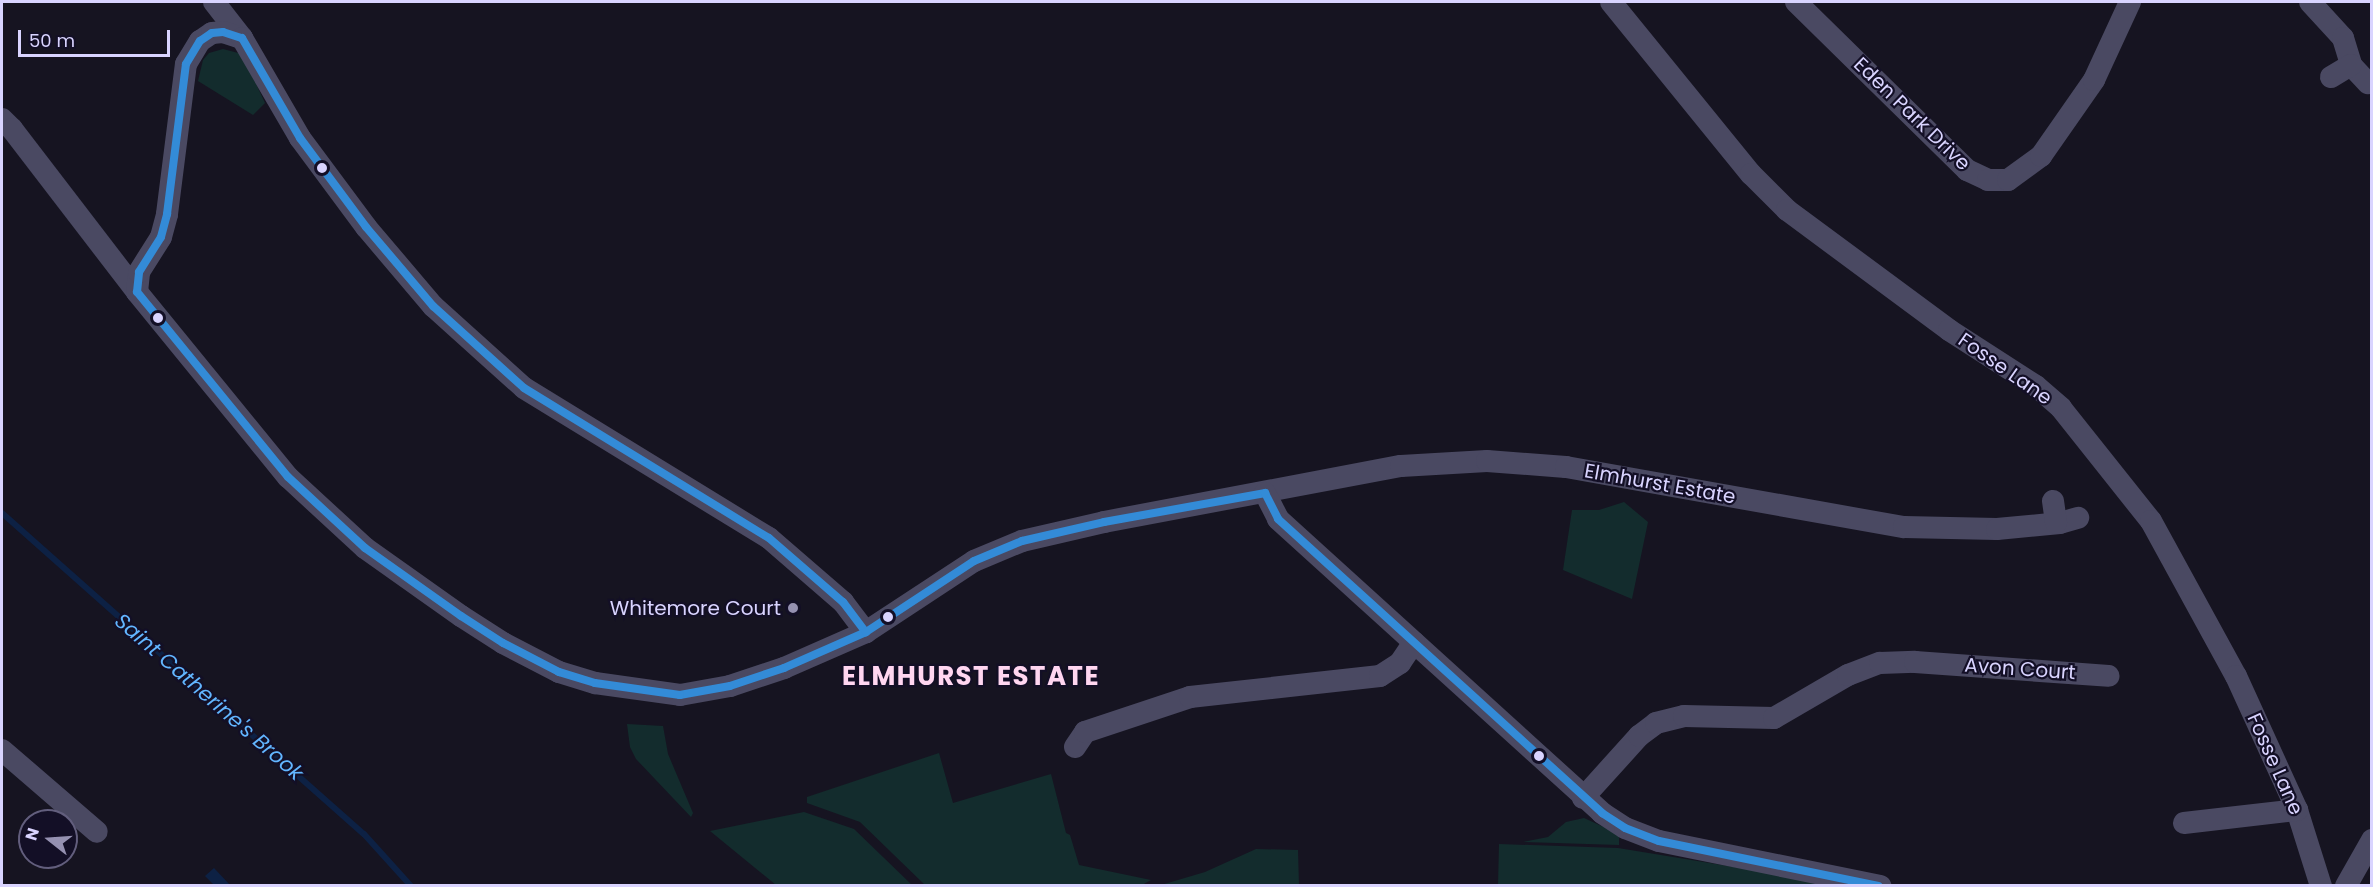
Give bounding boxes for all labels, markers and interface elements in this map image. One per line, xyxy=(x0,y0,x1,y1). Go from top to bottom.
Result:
scale bar xyxy=(21,18,172,56)
text: 50 m xyxy=(29,28,75,53)
street label: Eden Park Drive xyxy=(1849,52,1975,176)
unlabelled marker xyxy=(316,162,328,174)
unlabelled marker xyxy=(152,312,164,324)
street label: Fosse Lane xyxy=(1954,328,2056,410)
street label: Elmhurst Estate xyxy=(1583,459,1737,509)
place label: Whitemore Court xyxy=(610,596,781,620)
marker: Whitemore Court xyxy=(786,601,800,615)
water label: Saint Catherine's Brook xyxy=(109,608,309,786)
unlabelled marker xyxy=(882,611,894,623)
street label: Avon Court xyxy=(1964,653,2076,685)
district label: ELMHURST ESTATE xyxy=(842,661,1100,693)
street label: Fosse Lane xyxy=(2242,709,2308,819)
unlabelled marker xyxy=(1533,750,1545,762)
north arrow xyxy=(18,809,78,869)
text: N xyxy=(19,825,45,843)

